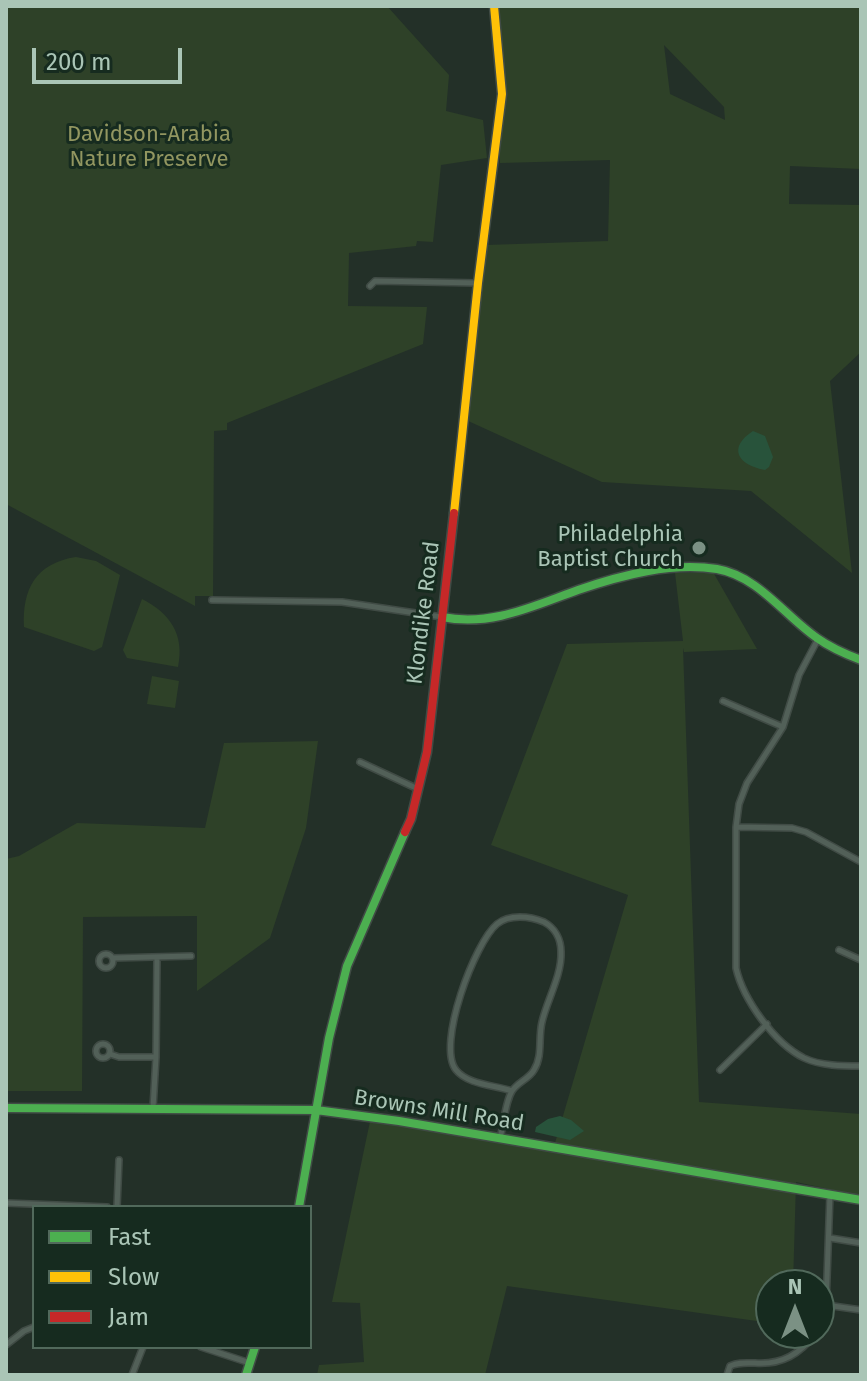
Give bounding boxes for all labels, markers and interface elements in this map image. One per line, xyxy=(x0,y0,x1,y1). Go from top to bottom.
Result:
scale bar xyxy=(36,32,186,82)
text: 200 m xyxy=(46,48,112,76)
park label: Davidson-Arabia Nature Preserve xyxy=(67,122,231,174)
place label: Philadelphia Baptist Church xyxy=(537,522,683,574)
marker: Philadelphia Baptist Church xyxy=(690,539,708,557)
street label: Klondike Road xyxy=(402,540,446,686)
street label: Browns Mill Road xyxy=(352,1085,526,1137)
legend xyxy=(32,1205,312,1349)
text: Fast xyxy=(108,1223,151,1251)
text: Slow xyxy=(108,1263,159,1291)
north arrow xyxy=(755,1269,835,1349)
text: N xyxy=(788,1273,802,1300)
text: Jam xyxy=(108,1303,149,1331)

